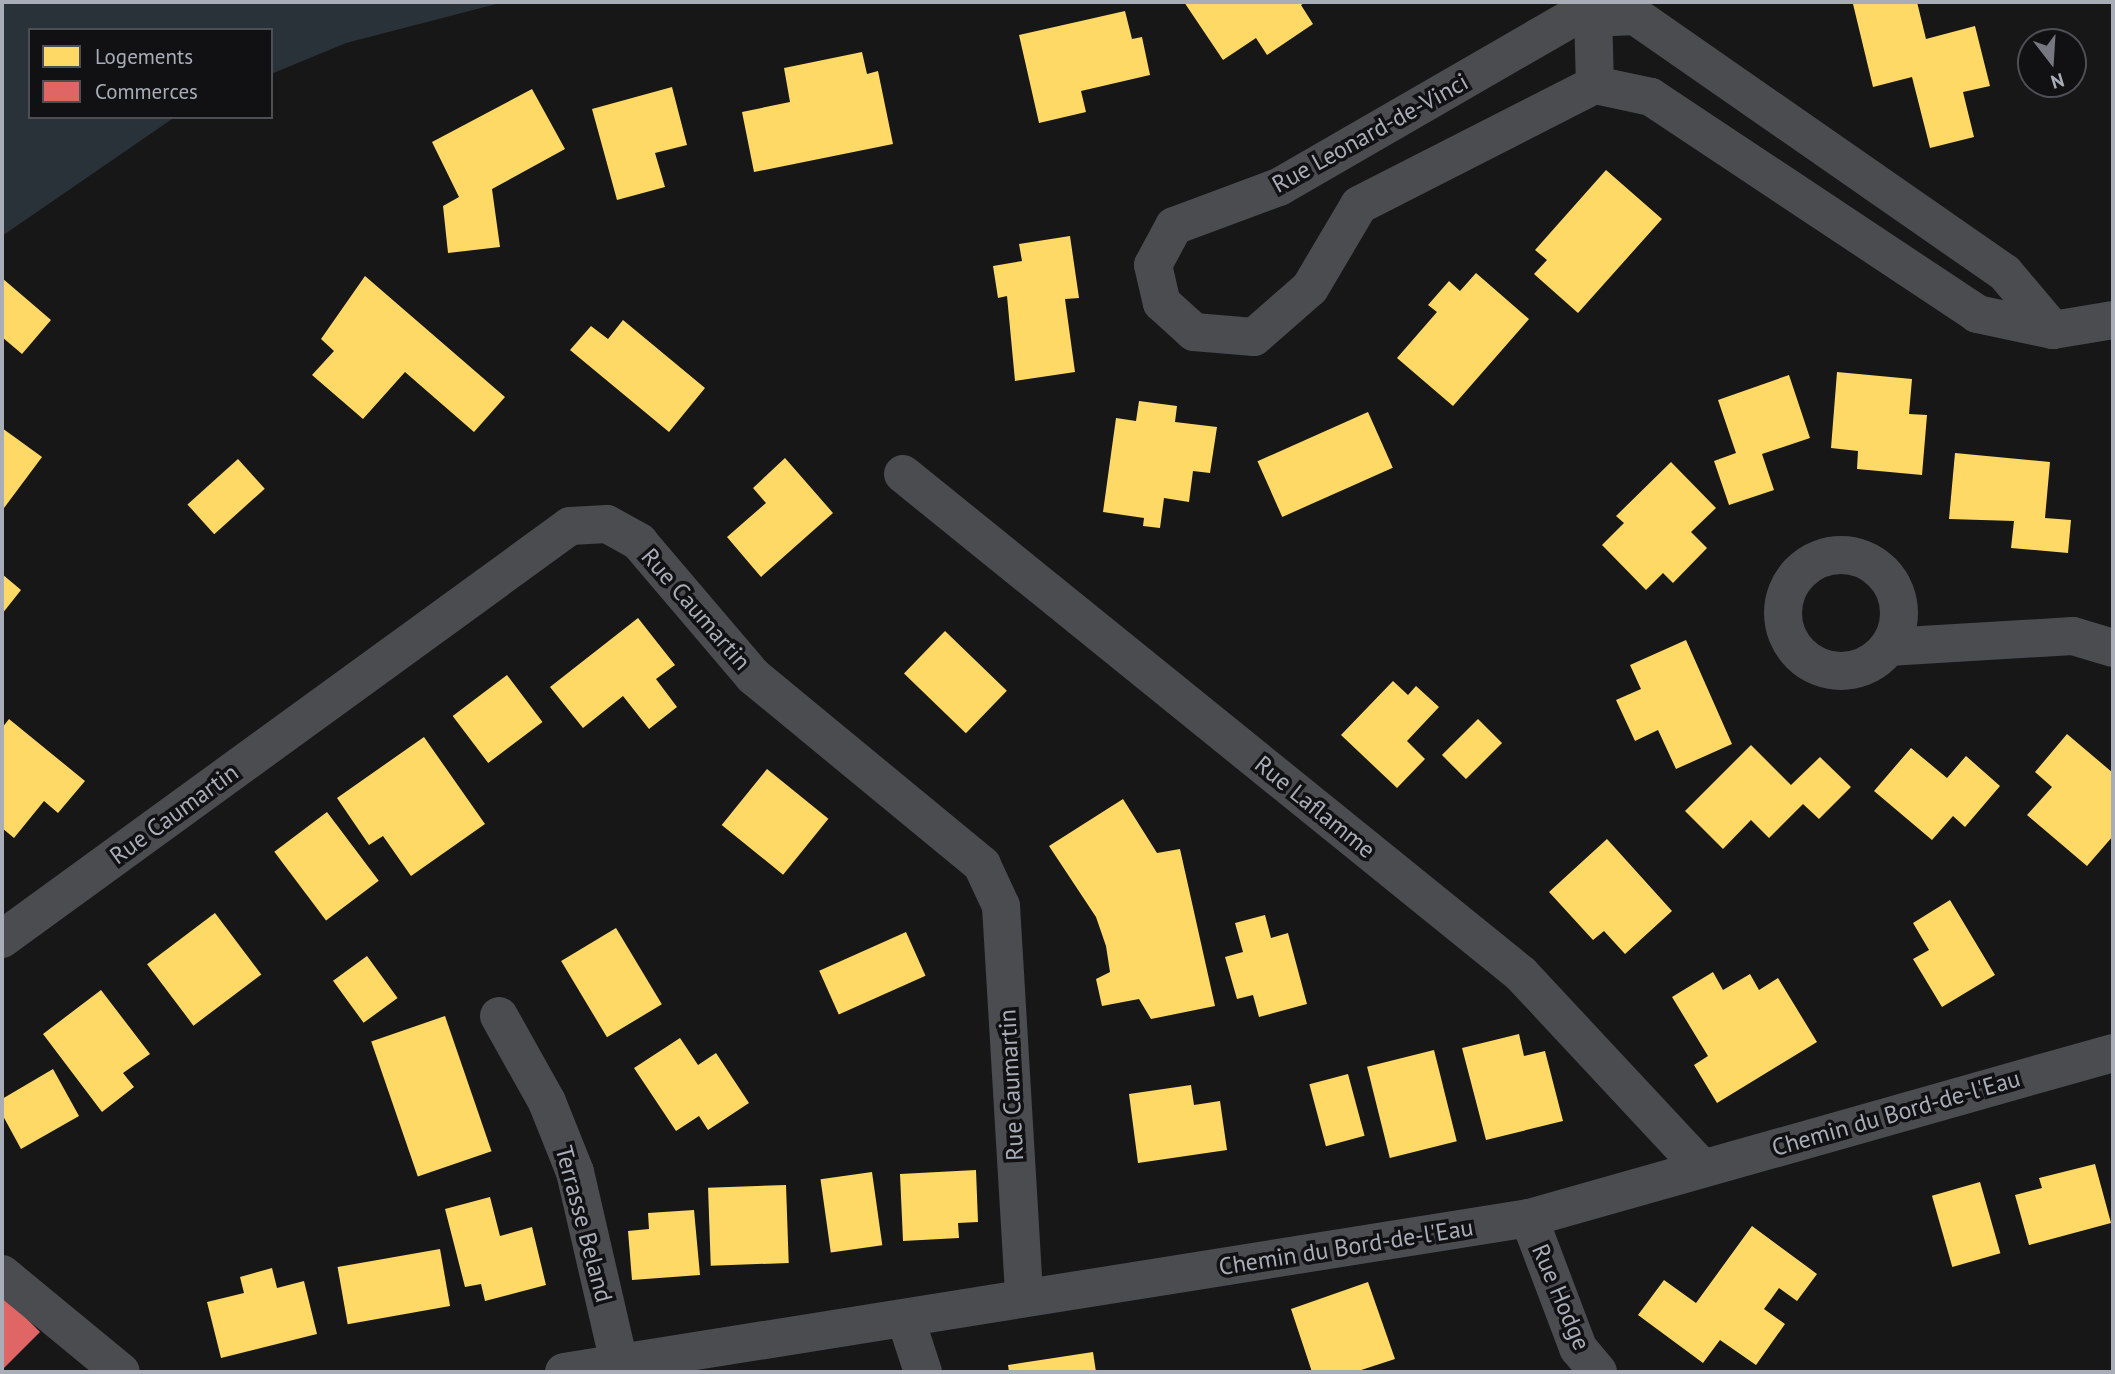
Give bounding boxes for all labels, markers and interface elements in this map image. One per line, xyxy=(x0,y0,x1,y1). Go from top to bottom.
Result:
legend xyxy=(28,28,273,119)
north arrow xyxy=(2017,28,2087,98)
text: Logements xyxy=(95,43,193,70)
street label: Rue Leonard-de-Vinci xyxy=(1267,67,1473,199)
text: N xyxy=(2048,68,2067,94)
text: Commerces xyxy=(95,78,198,105)
street label: Rue Caumartin xyxy=(635,542,757,676)
street label: Rue Laflamme xyxy=(1249,750,1381,864)
street label: Rue Caumartin xyxy=(104,758,244,870)
street label: Rue Caumartin xyxy=(993,1009,1029,1161)
street label: Chemin du Bord-de-l'Eau xyxy=(1769,1064,2023,1162)
street label: Terrasse Beland xyxy=(549,1143,619,1305)
street label: Chemin du Bord-de-l'Eau xyxy=(1217,1213,1475,1281)
street label: Rue Hodge xyxy=(1526,1240,1596,1354)

